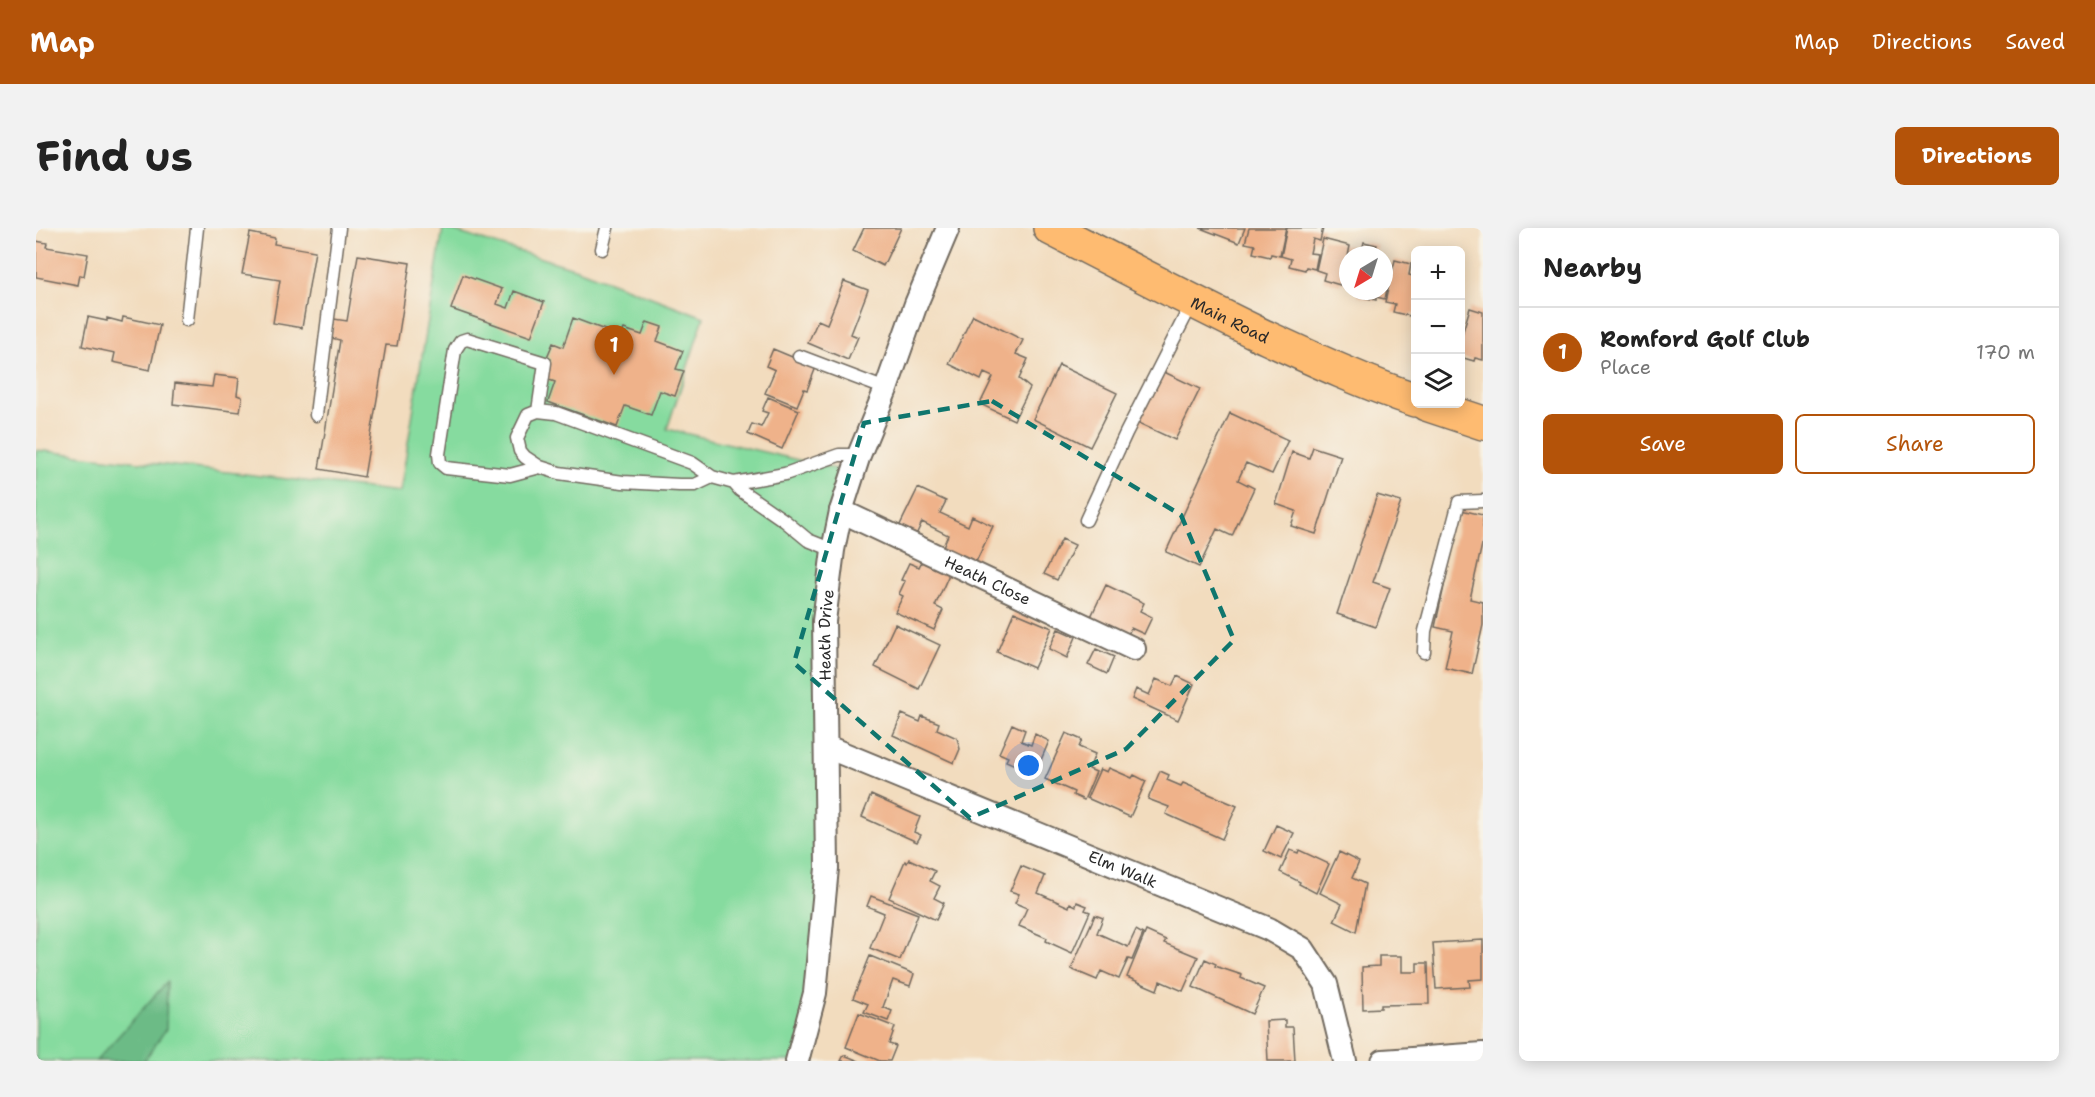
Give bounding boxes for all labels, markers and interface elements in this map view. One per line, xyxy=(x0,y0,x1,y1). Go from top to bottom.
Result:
text: Map xyxy=(30,23,95,61)
text: Map xyxy=(1794,28,1839,56)
text: Directions xyxy=(1872,28,1972,56)
text: Saved xyxy=(2005,28,2065,56)
button: Directions xyxy=(1895,127,2059,185)
text: Find us xyxy=(36,128,193,184)
north arrow xyxy=(1339,246,1393,300)
map controls xyxy=(1411,246,1465,408)
button: + xyxy=(1411,246,1465,300)
text: Nearby xyxy=(1543,250,1642,285)
street label: Main Road xyxy=(1187,292,1272,348)
button: − xyxy=(1411,300,1465,354)
text: Romford Golf Club xyxy=(1600,325,1810,354)
pin: 1 xyxy=(594,326,634,375)
text: 1 xyxy=(1558,339,1567,365)
text: 170 m xyxy=(1976,339,2035,365)
button: layers xyxy=(1411,354,1465,408)
text: Place xyxy=(1600,354,1651,380)
button: Save xyxy=(1543,414,1783,474)
button: Share xyxy=(1795,414,2035,474)
street label: Heath Close xyxy=(941,551,1034,610)
street label: Heath Drive xyxy=(814,588,839,681)
your location xyxy=(1014,751,1043,780)
street label: Elm Walk xyxy=(1085,846,1160,893)

